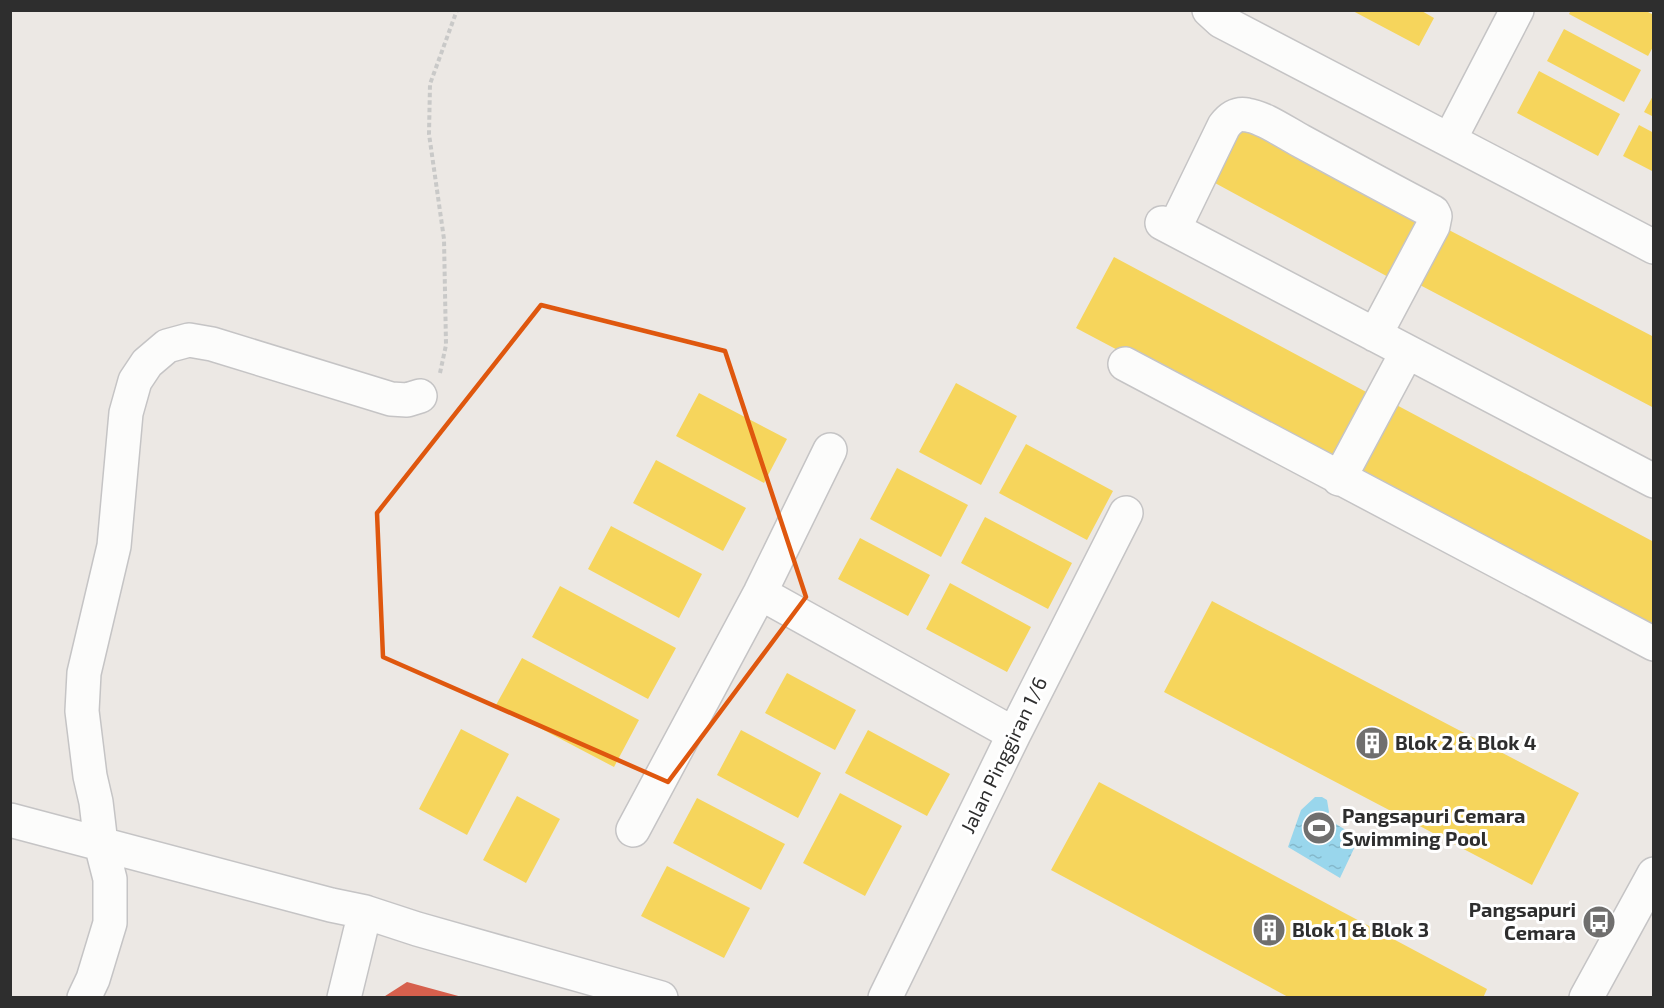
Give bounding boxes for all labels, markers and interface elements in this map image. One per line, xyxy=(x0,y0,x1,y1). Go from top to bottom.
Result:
street label: Jalan Pinggiran 1/6 xyxy=(955,672,1051,837)
building icon: Blok 2 & Blok 4 xyxy=(1354,725,1390,761)
place label: Blok 2 & Blok 4 xyxy=(1395,730,1537,754)
place label: Pangsapuri Cemara Swimming Pool xyxy=(1342,803,1526,850)
sports icon: Pangsapuri Cemara Swimming Pool xyxy=(1301,810,1337,846)
place label: Pangsapuri Cemara xyxy=(1469,897,1576,944)
bus stop icon: Pangsapuri Cemara xyxy=(1581,904,1617,940)
building icon: Blok 1 & Blok 3 xyxy=(1251,912,1287,948)
place label: Blok 1 & Blok 3 xyxy=(1292,917,1429,941)

